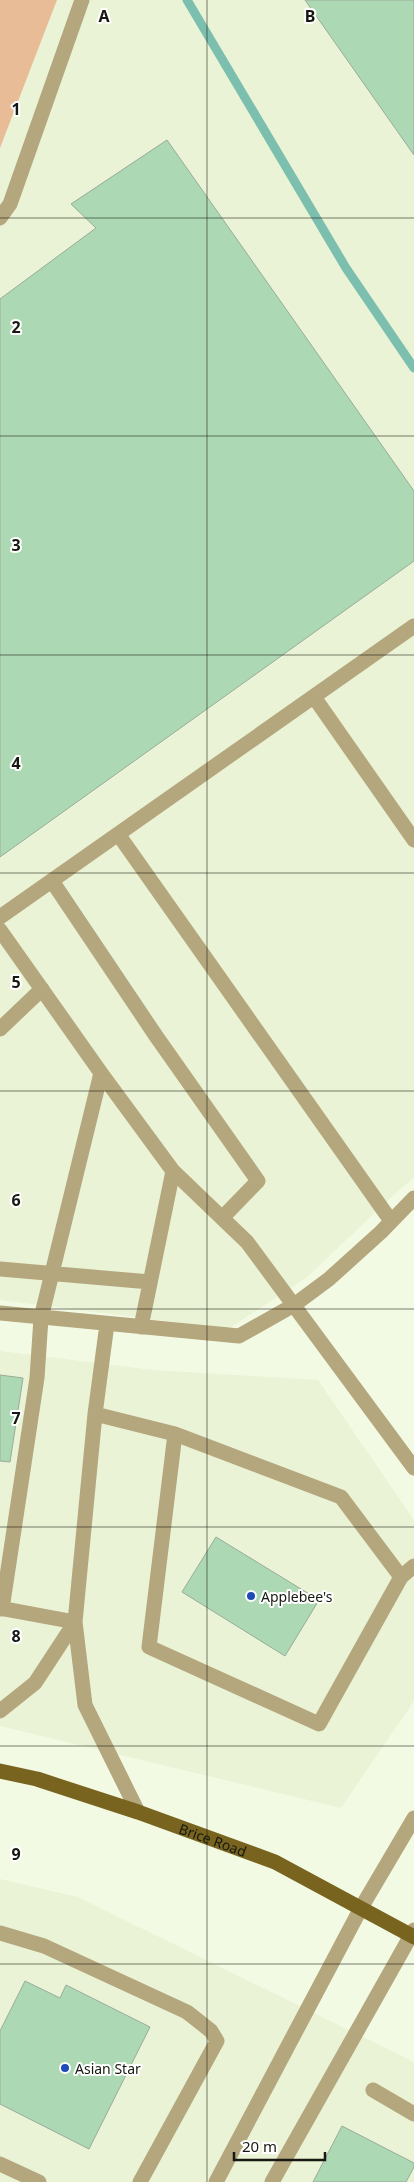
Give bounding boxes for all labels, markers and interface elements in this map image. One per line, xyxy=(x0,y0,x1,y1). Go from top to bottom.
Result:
text: A xyxy=(98,5,110,27)
text: B xyxy=(305,5,315,27)
text: 1 xyxy=(11,98,21,120)
text: 2 xyxy=(11,316,21,338)
text: 3 xyxy=(11,534,21,556)
text: 4 xyxy=(11,752,21,774)
text: 5 xyxy=(11,971,21,993)
text: 6 xyxy=(11,1189,21,1211)
text: 7 xyxy=(11,1407,21,1429)
place label: Applebee's xyxy=(261,1587,333,1606)
marker: Applebee's xyxy=(245,1590,257,1602)
text: 8 xyxy=(11,1625,21,1647)
street label: Brice Road xyxy=(177,1818,249,1860)
text: 9 xyxy=(11,1843,21,1865)
place label: Asian Star xyxy=(75,2059,141,2078)
marker: Asian Star xyxy=(59,2062,71,2074)
scale bar xyxy=(234,2130,325,2162)
text: 20 m xyxy=(242,2136,277,2156)

